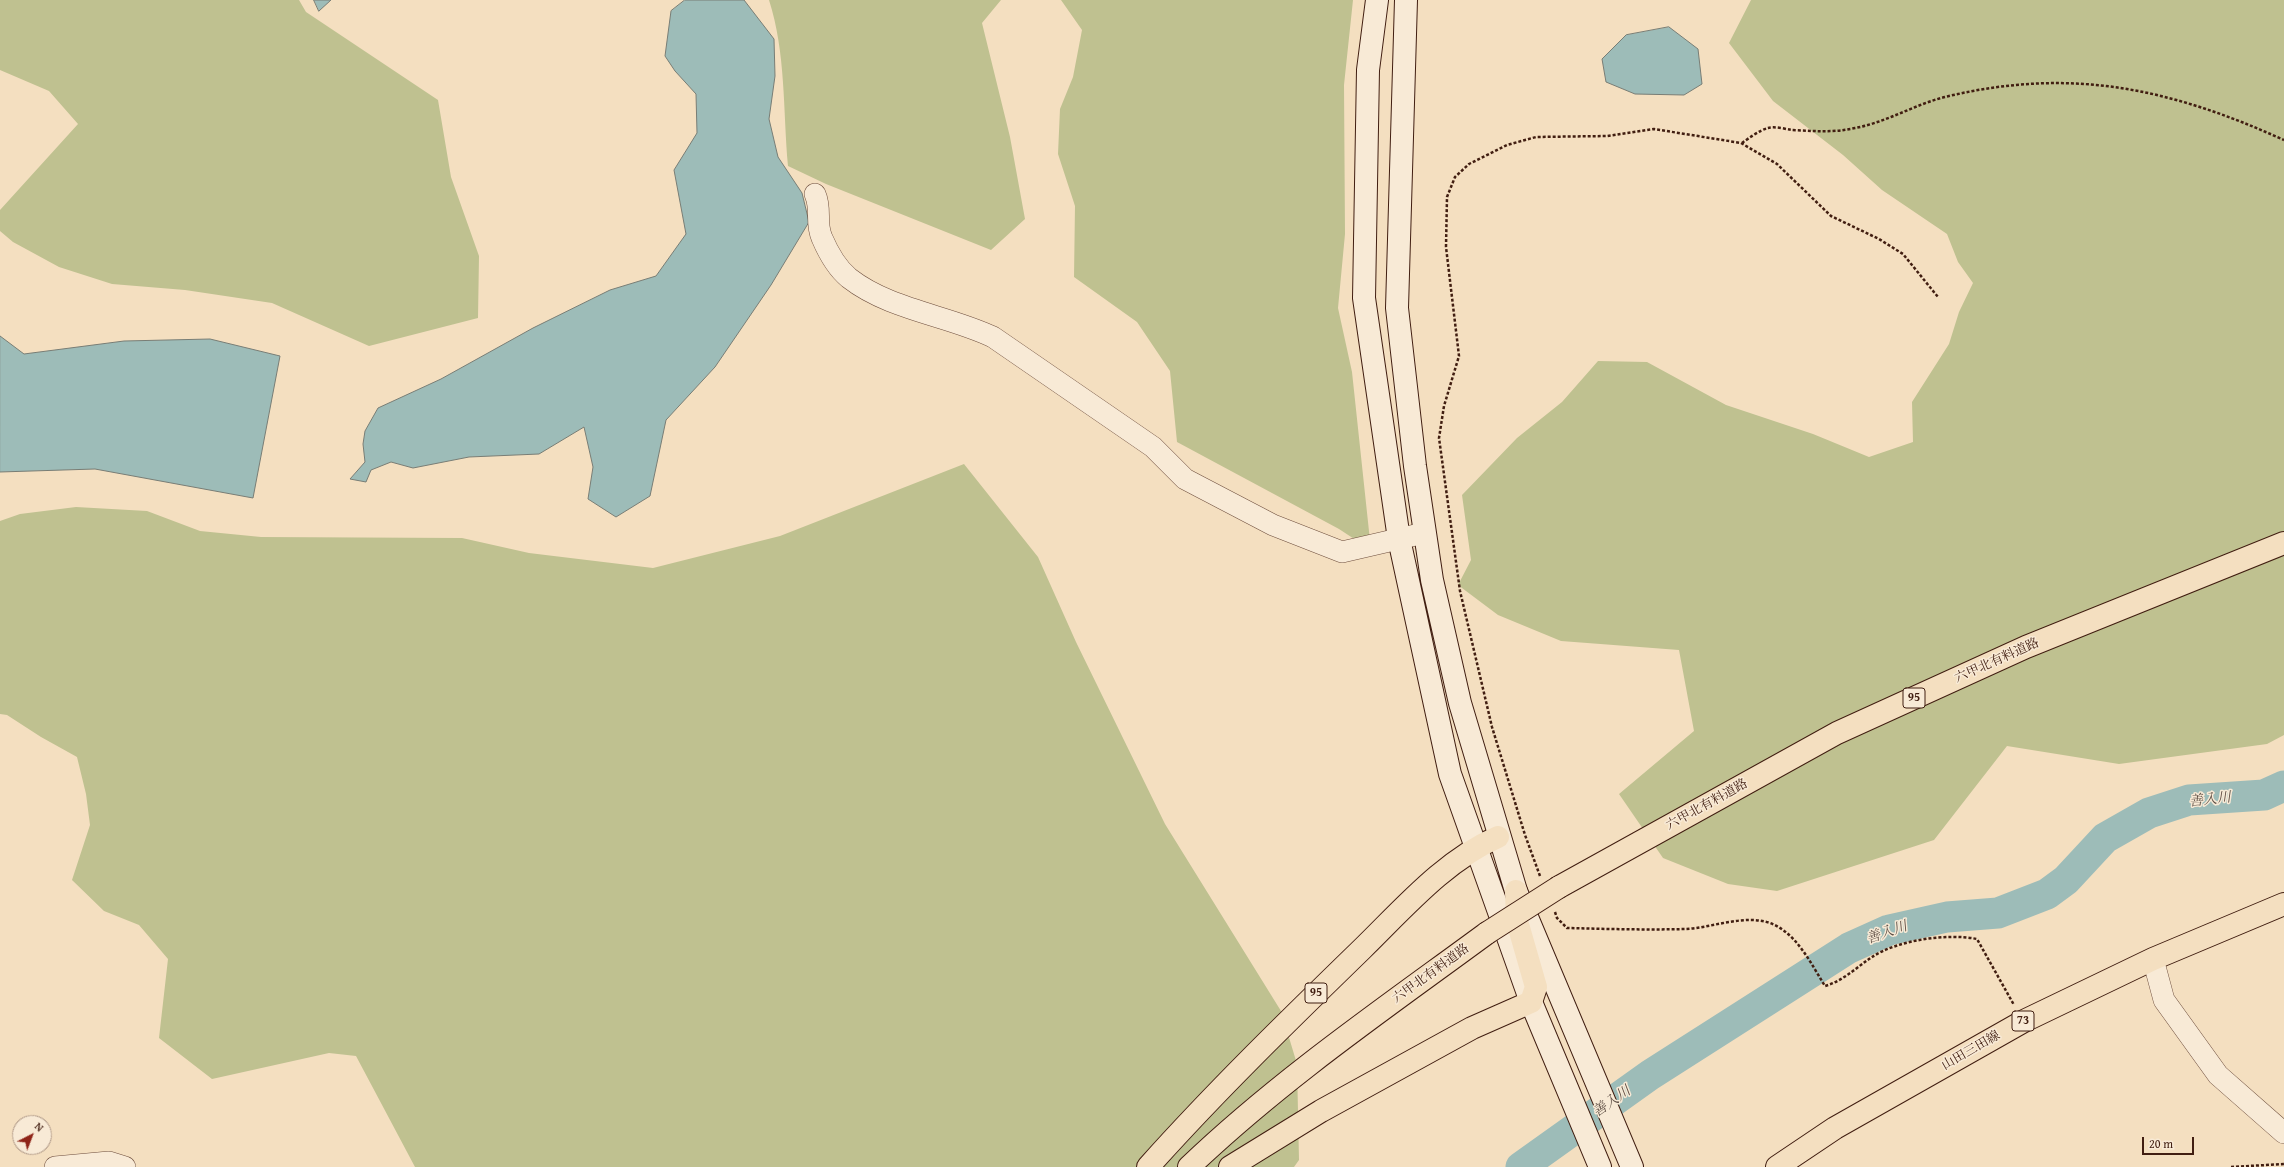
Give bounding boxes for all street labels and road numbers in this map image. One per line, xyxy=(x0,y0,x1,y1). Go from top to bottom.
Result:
street label: 六甲北有料道路 xyxy=(1952,635,2042,687)
road number: 95 xyxy=(1903,688,1925,708)
street label: 六甲北有料道路 xyxy=(1663,776,1751,834)
street label: 六甲北有料道路 xyxy=(1390,941,1472,1007)
road number: 95 xyxy=(1305,983,1327,1003)
road number: 73 xyxy=(2012,1011,2034,1031)
street label: 山田三田線 xyxy=(1939,1028,2003,1074)

